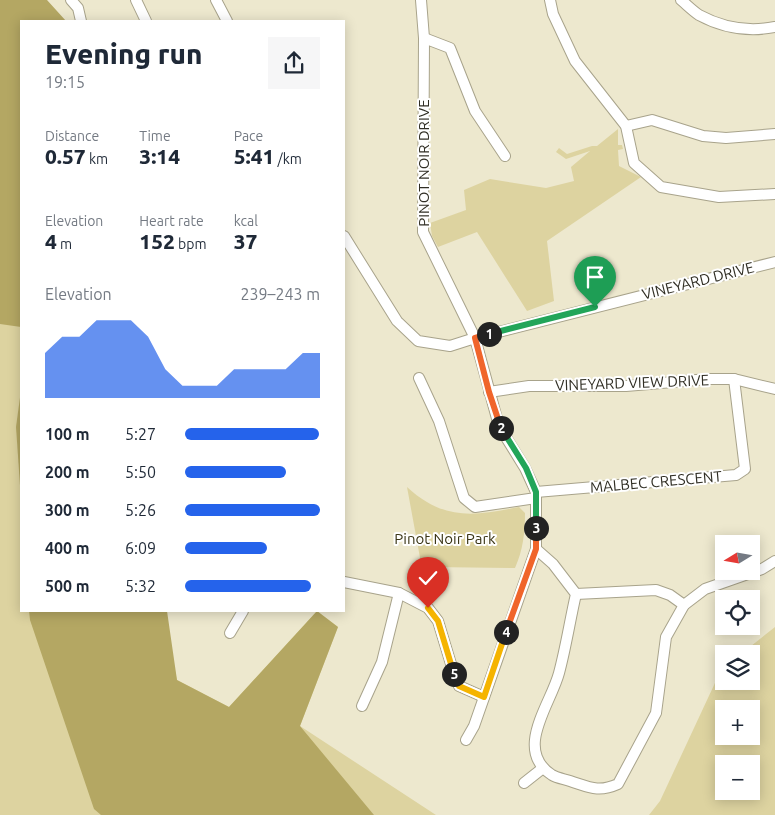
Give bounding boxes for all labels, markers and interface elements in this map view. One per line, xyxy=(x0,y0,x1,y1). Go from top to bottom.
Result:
button: share xyxy=(268,37,320,89)
text: Evening run xyxy=(45,38,203,69)
text: 19:15 xyxy=(45,73,85,91)
street label: PINOT NOIR DRIVE xyxy=(415,99,432,227)
text: Distance xyxy=(45,128,99,144)
text: Time xyxy=(139,128,171,144)
text: Pace xyxy=(234,128,263,144)
text: 0.57 xyxy=(45,144,86,168)
text: 3:14 xyxy=(139,144,180,168)
text: 5:41 xyxy=(234,144,274,168)
text: km xyxy=(86,151,108,167)
text: /km xyxy=(274,151,302,167)
text: Elevation xyxy=(45,213,103,229)
text: Heart rate xyxy=(139,213,204,229)
text: kcal xyxy=(234,213,258,229)
text: 4 xyxy=(45,229,57,253)
text: 152 xyxy=(139,229,175,253)
text: 37 xyxy=(234,229,257,253)
text: m xyxy=(57,236,72,252)
text: bpm xyxy=(175,236,207,252)
pin xyxy=(574,256,616,307)
street label: VINEYARD DRIVE xyxy=(640,258,756,303)
icon: arrive xyxy=(581,263,609,291)
text: Elevation xyxy=(45,285,112,303)
text: 239–243 m xyxy=(240,285,320,303)
pin: 1 xyxy=(476,322,502,346)
text: 1 xyxy=(486,326,493,342)
street label: VINEYARD VIEW DRIVE xyxy=(555,371,709,394)
pin: 2 xyxy=(488,416,514,440)
text: 2 xyxy=(498,420,505,436)
text: 100 m xyxy=(45,425,90,443)
text: 5:27 xyxy=(125,425,156,443)
text: 200 m xyxy=(45,463,90,481)
text: 5:50 xyxy=(125,463,156,481)
street label: MALBEC CRESCENT xyxy=(589,467,723,496)
text: 300 m xyxy=(45,501,90,519)
text: 5:26 xyxy=(125,501,156,519)
pin: 3 xyxy=(524,516,548,540)
text: 3 xyxy=(533,520,540,536)
park label: Pinot Noir Park xyxy=(394,530,496,547)
north arrow xyxy=(715,535,760,580)
map controls xyxy=(715,535,760,800)
text: 400 m xyxy=(45,539,90,557)
text: 6:09 xyxy=(125,539,156,557)
pin xyxy=(407,557,449,608)
icon: check xyxy=(414,564,442,592)
text: 500 m xyxy=(45,577,90,595)
text: 5:32 xyxy=(125,577,156,595)
button: locate xyxy=(715,590,760,635)
pin: 4 xyxy=(494,620,518,644)
text: 4 xyxy=(503,624,510,640)
button: layers xyxy=(715,645,760,690)
pin: 5 xyxy=(442,662,466,686)
text: 5 xyxy=(451,666,458,682)
button: + xyxy=(715,700,760,745)
button: − xyxy=(715,755,760,800)

